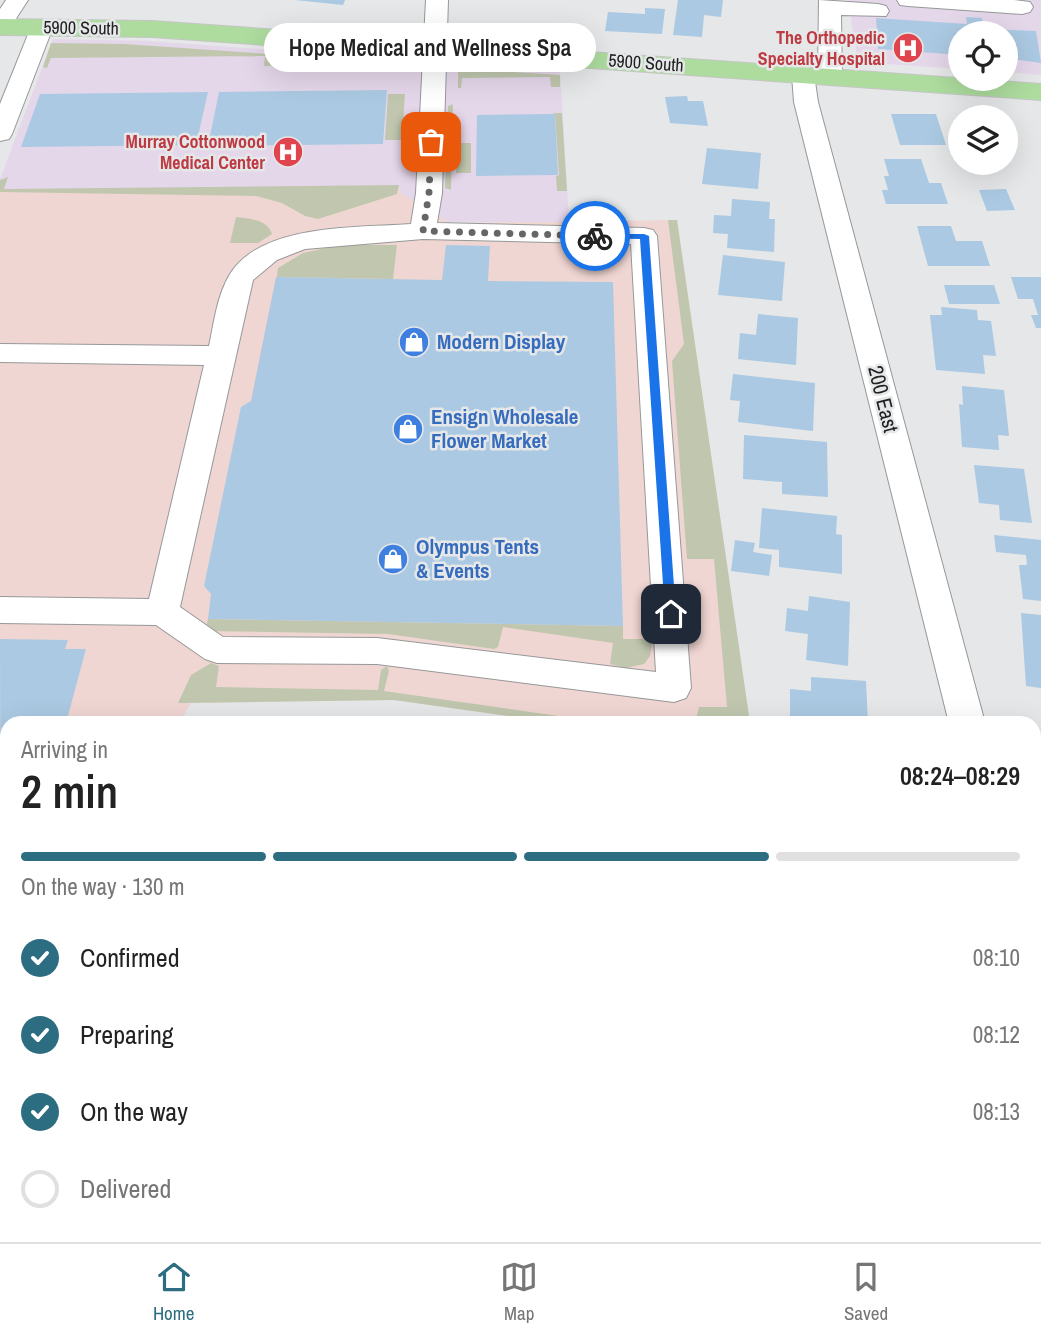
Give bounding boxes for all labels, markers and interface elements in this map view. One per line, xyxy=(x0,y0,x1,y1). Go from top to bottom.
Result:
street label: 5900 South xyxy=(43,14,119,41)
map controls xyxy=(948,21,1018,175)
button: locate xyxy=(948,21,1018,91)
callout: Hope Medical and Wellness Spa xyxy=(265,23,597,72)
place label: The Orthopedic Specialty Hospital xyxy=(758,25,885,71)
hospital icon: The Orthopedic Specialty Hospital xyxy=(891,31,925,65)
text: Hope Medical and Wellness Spa xyxy=(289,32,571,63)
street label: 5900 South xyxy=(607,47,685,78)
button: layers xyxy=(948,105,1018,175)
pin xyxy=(401,112,461,172)
icon: bag xyxy=(412,123,450,161)
place label: Murray Cottonwood Medical Center xyxy=(126,129,265,175)
hospital icon: Murray Cottonwood Medical Center xyxy=(271,135,305,169)
courier xyxy=(560,201,630,271)
icon: bike xyxy=(576,217,614,255)
shop icon: Modern Display xyxy=(397,325,431,359)
place label: Modern Display xyxy=(437,327,566,356)
street label: 200 East xyxy=(861,362,906,436)
place label: Ensign Wholesale Flower Market xyxy=(431,402,578,455)
shop icon: Ensign Wholesale Flower Market xyxy=(391,412,425,446)
place label: Olympus Tents & Events xyxy=(416,532,539,585)
shop icon: Olympus Tents & Events xyxy=(376,542,410,576)
pin xyxy=(641,584,701,644)
icon: home xyxy=(652,595,690,633)
text: Arriving in xyxy=(21,734,108,765)
text: 08:24–08:29 xyxy=(900,758,1020,793)
text: 2 min xyxy=(21,760,118,822)
text: On the way · 130 m xyxy=(21,871,185,902)
icon: check xyxy=(21,939,59,977)
text: Confirmed xyxy=(80,940,180,975)
text: 08:10 xyxy=(973,942,1020,973)
icon: check xyxy=(21,1016,59,1054)
text: Preparing xyxy=(80,1017,174,1052)
text: 08:12 xyxy=(973,1019,1020,1050)
icon: check xyxy=(21,1093,59,1131)
text: On the way xyxy=(80,1094,188,1129)
text: 08:13 xyxy=(973,1096,1020,1127)
text: Delivered xyxy=(80,1171,171,1206)
tab: Home xyxy=(153,1258,194,1326)
tab: Map xyxy=(500,1258,538,1326)
tab: Saved xyxy=(844,1258,888,1326)

